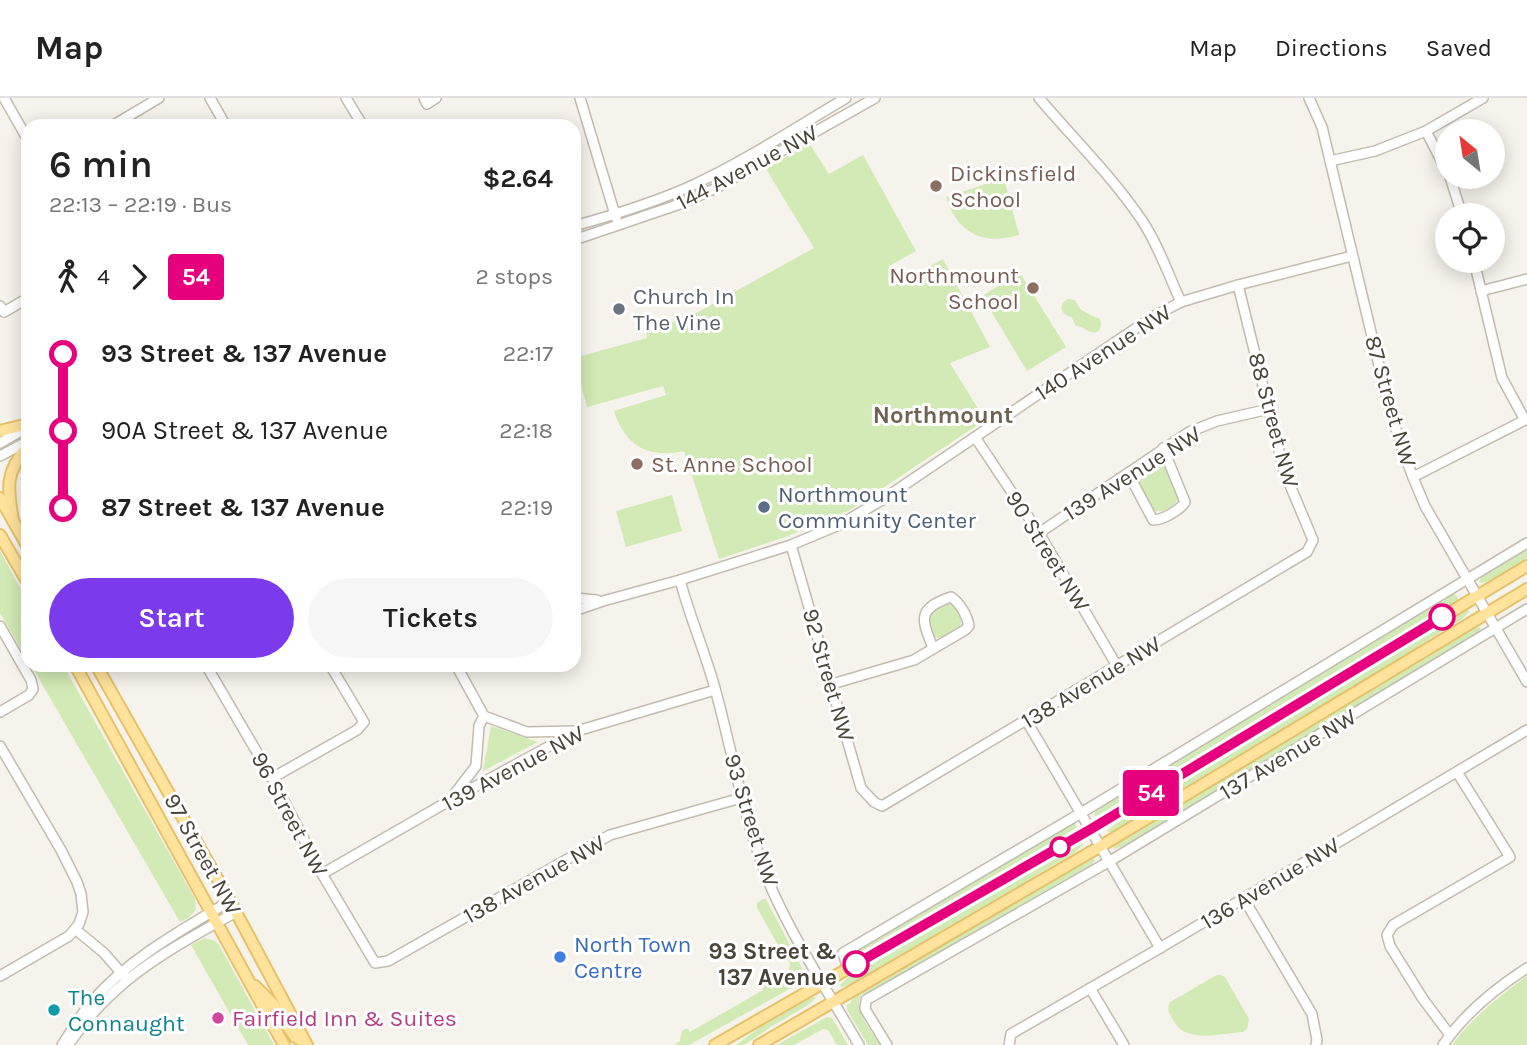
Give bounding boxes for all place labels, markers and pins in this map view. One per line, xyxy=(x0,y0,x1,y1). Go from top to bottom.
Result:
place label: Dickinsfield School xyxy=(950,160,1076,213)
marker: Dickinsfield School xyxy=(928,178,944,194)
place label: Northmount School xyxy=(889,262,1019,315)
marker: Northmount School xyxy=(1025,280,1041,296)
place label: Church In The Vine xyxy=(633,283,735,336)
marker: Church In The Vine xyxy=(611,301,627,317)
place label: St. Anne School xyxy=(651,451,813,478)
marker: St. Anne School xyxy=(629,456,645,472)
place label: Northmount Community Center xyxy=(778,481,976,534)
marker: Northmount Community Center xyxy=(756,499,772,515)
unlabelled marker xyxy=(1429,604,1455,630)
unlabelled marker xyxy=(1050,837,1070,857)
place label: North Town Centre xyxy=(574,931,691,984)
place label: 93 Street & 137 Avenue xyxy=(709,938,837,991)
marker: North Town Centre xyxy=(552,949,568,965)
marker: 93 Street & 137 Avenue xyxy=(843,951,869,977)
place label: The Connaught xyxy=(68,984,185,1037)
marker: The Connaught xyxy=(46,1002,62,1018)
place label: Fairfield Inn & Suites xyxy=(232,1005,457,1032)
marker: Fairfield Inn & Suites xyxy=(210,1010,226,1026)

